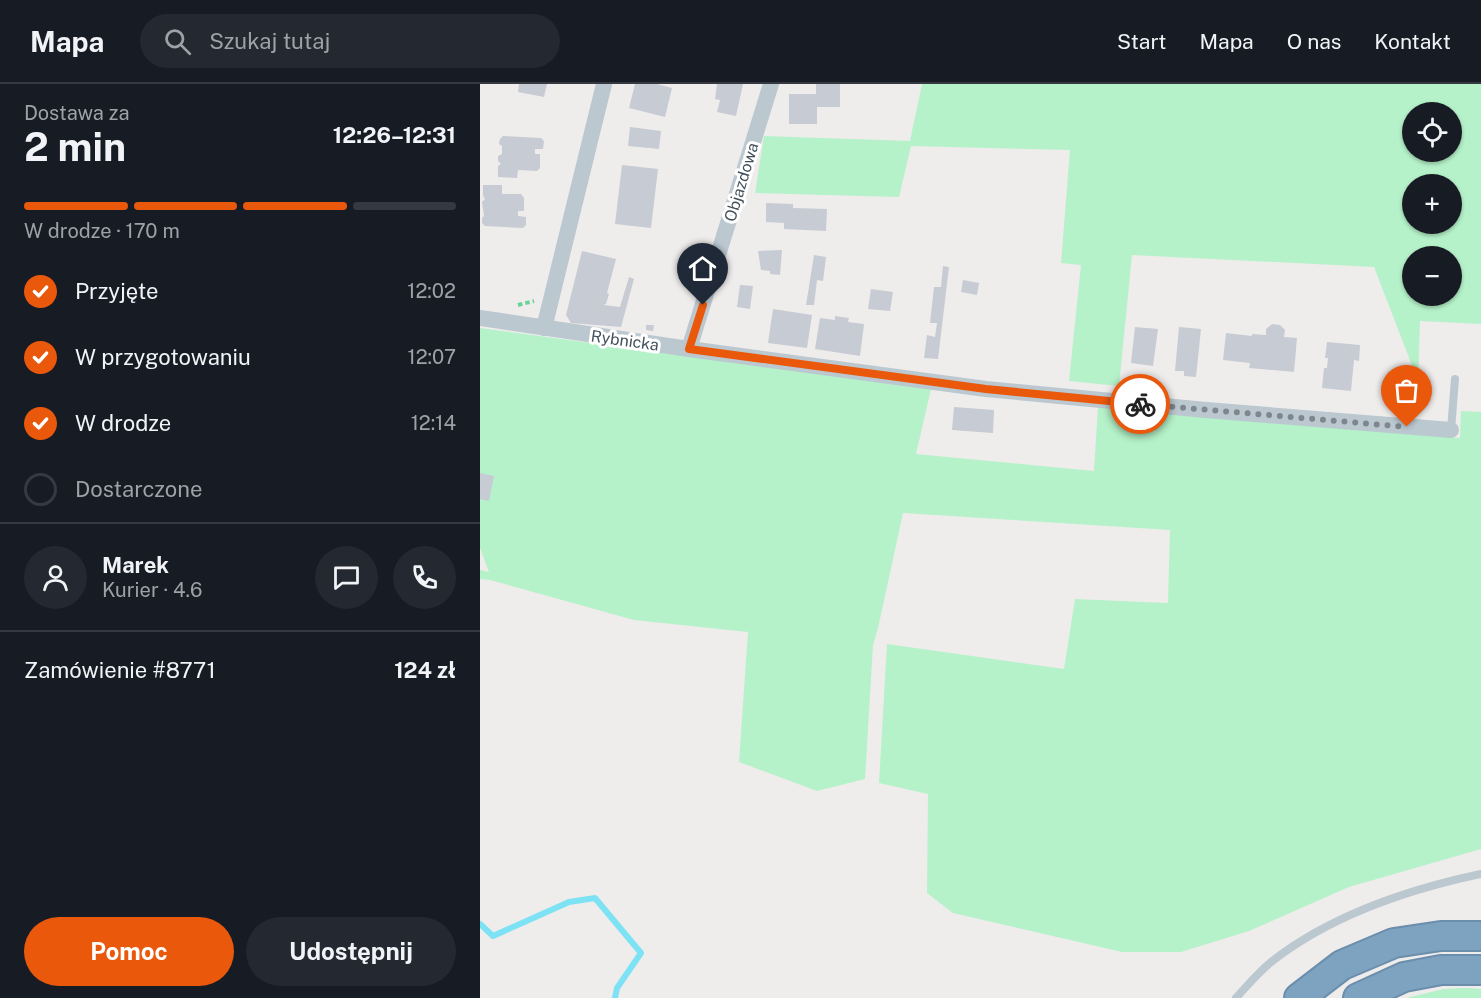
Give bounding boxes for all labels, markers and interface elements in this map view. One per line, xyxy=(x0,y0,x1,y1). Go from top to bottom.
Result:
search box xyxy=(140,14,560,68)
text: Mapa xyxy=(30,25,104,58)
icon: search xyxy=(161,25,194,58)
text: Szukaj tutaj xyxy=(209,28,330,54)
text: Start xyxy=(1117,29,1167,54)
text: Mapa xyxy=(1200,29,1254,54)
text: O nas xyxy=(1287,29,1341,54)
text: Kontakt xyxy=(1374,29,1451,54)
text: Dostawa za xyxy=(24,101,130,125)
map controls xyxy=(1402,102,1462,306)
button: locate xyxy=(1402,102,1462,162)
text: 12:26–12:31 xyxy=(333,122,456,148)
text: 2 min xyxy=(24,124,126,170)
street label: Objazdowa xyxy=(720,140,762,224)
button: + xyxy=(1402,174,1462,234)
text: W drodze · 170 m xyxy=(24,219,180,243)
pin xyxy=(677,243,728,305)
button: − xyxy=(1402,246,1462,306)
icon: home xyxy=(686,252,719,285)
icon: check xyxy=(24,275,57,308)
text: Przyjęte xyxy=(75,278,158,304)
text: 12:02 xyxy=(407,279,456,303)
street label: Rybnicka xyxy=(590,326,660,355)
icon: check xyxy=(24,341,57,374)
text: W przygotowaniu xyxy=(75,344,251,370)
text: 12:07 xyxy=(408,345,456,369)
pin xyxy=(1381,365,1432,427)
courier xyxy=(1110,374,1170,434)
icon: bag xyxy=(1390,374,1423,407)
icon: bike xyxy=(1124,388,1157,421)
icon: check xyxy=(24,407,57,440)
text: W drodze xyxy=(75,410,171,436)
text: 12:14 xyxy=(411,411,456,435)
text: Dostarczone xyxy=(75,476,202,502)
button: person xyxy=(24,546,87,609)
button: chat xyxy=(315,546,378,609)
button: phone xyxy=(393,546,456,609)
text: Marek xyxy=(102,552,169,578)
text: Kurier · 4.6 xyxy=(102,578,202,602)
text: Zamówienie #8771 xyxy=(24,657,216,683)
text: 124 zł xyxy=(394,657,456,683)
button: Pomoc xyxy=(24,917,234,986)
button: Udostępnij xyxy=(246,917,456,986)

